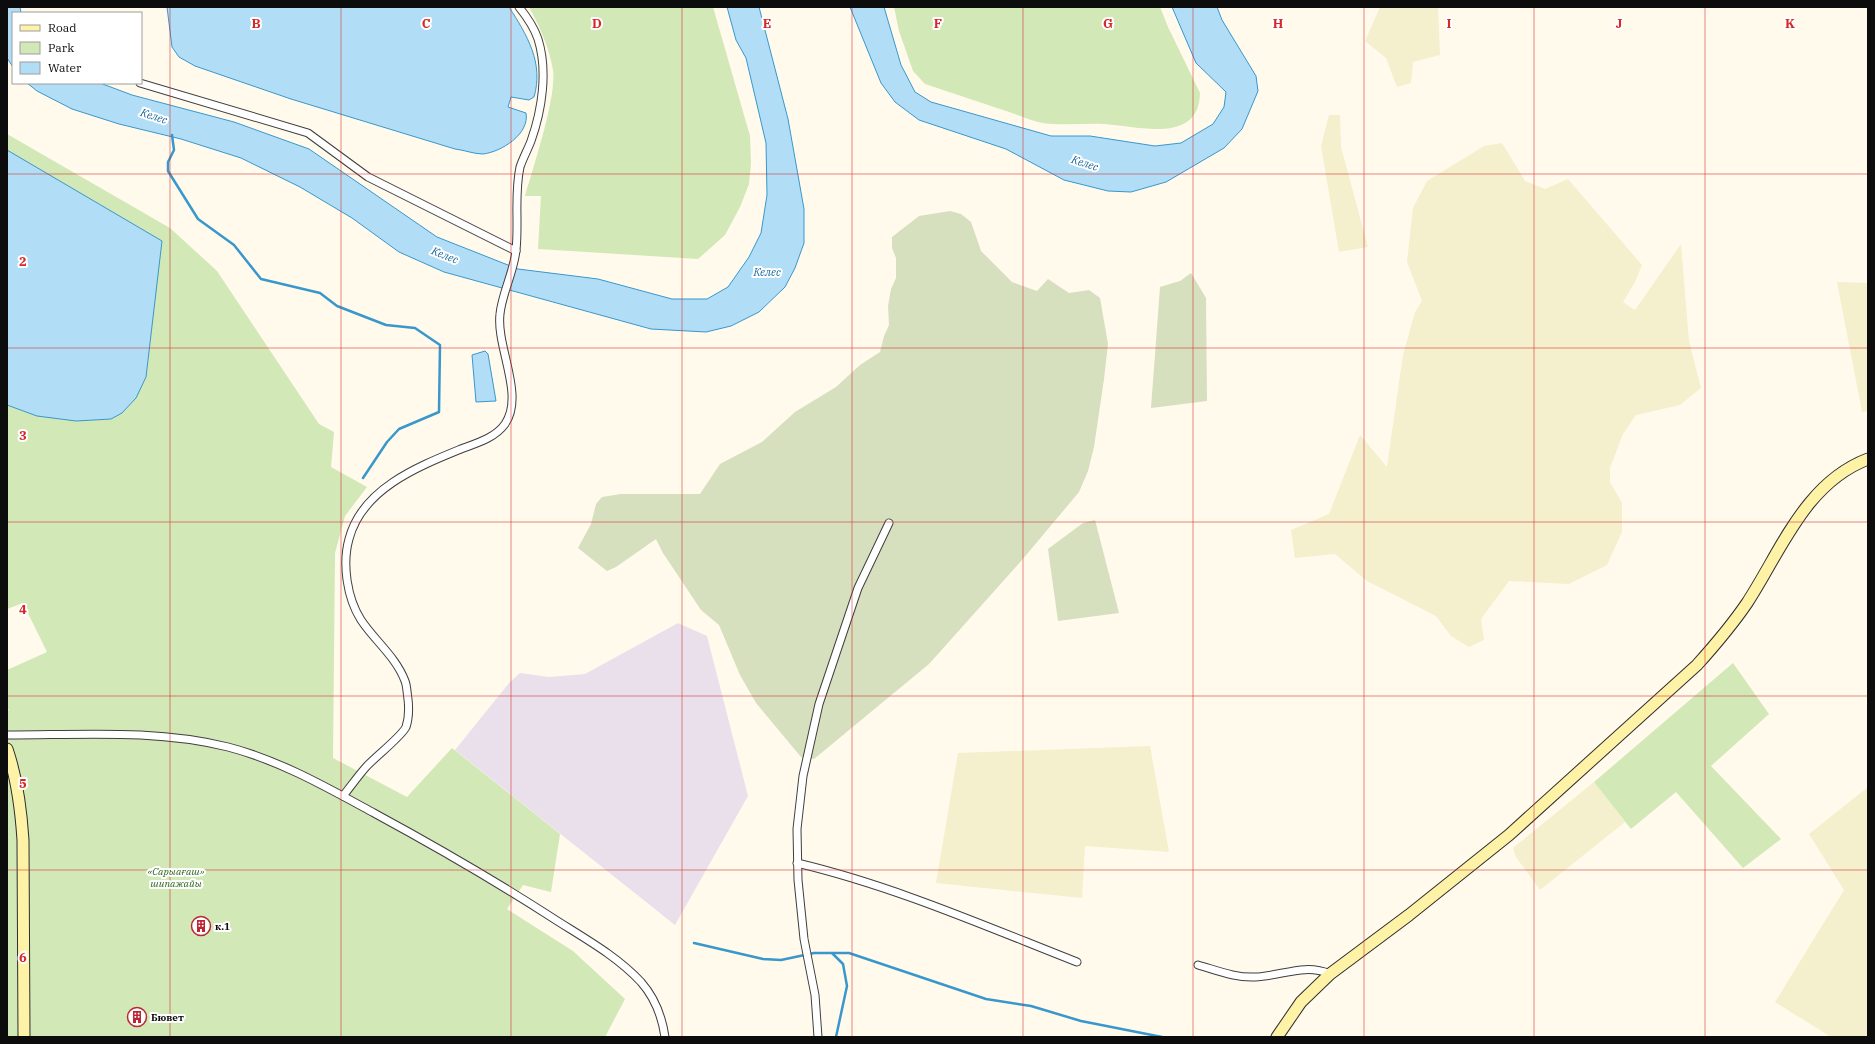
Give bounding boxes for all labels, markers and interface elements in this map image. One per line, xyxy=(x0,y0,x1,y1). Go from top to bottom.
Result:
legend xyxy=(12,12,142,84)
text: B xyxy=(251,15,261,32)
text: C xyxy=(422,15,431,32)
text: D xyxy=(592,15,602,32)
text: E xyxy=(763,15,771,32)
text: F xyxy=(934,15,942,32)
text: G xyxy=(1103,15,1113,32)
text: H xyxy=(1273,15,1284,32)
text: I xyxy=(1447,15,1452,32)
text: J xyxy=(1616,15,1623,32)
text: K xyxy=(1785,15,1795,32)
text: Road xyxy=(48,20,77,35)
text: Park xyxy=(48,40,74,55)
text: Water xyxy=(48,60,82,75)
water label: Келес xyxy=(138,105,169,127)
water label: Келес xyxy=(1069,152,1100,174)
water label: Келес xyxy=(429,243,460,267)
text: 2 xyxy=(19,253,27,270)
water label: Келес xyxy=(752,265,781,279)
text: 3 xyxy=(19,427,27,444)
text: 4 xyxy=(19,601,27,618)
text: 5 xyxy=(19,775,27,792)
park label: «Сарыағаш» шипажайы xyxy=(147,865,205,890)
building icon: к.1 xyxy=(190,915,212,937)
place label: к.1 xyxy=(215,920,230,933)
text: 6 xyxy=(19,949,27,966)
building icon: Бювет xyxy=(126,1006,148,1028)
place label: Бювет xyxy=(151,1011,184,1024)

